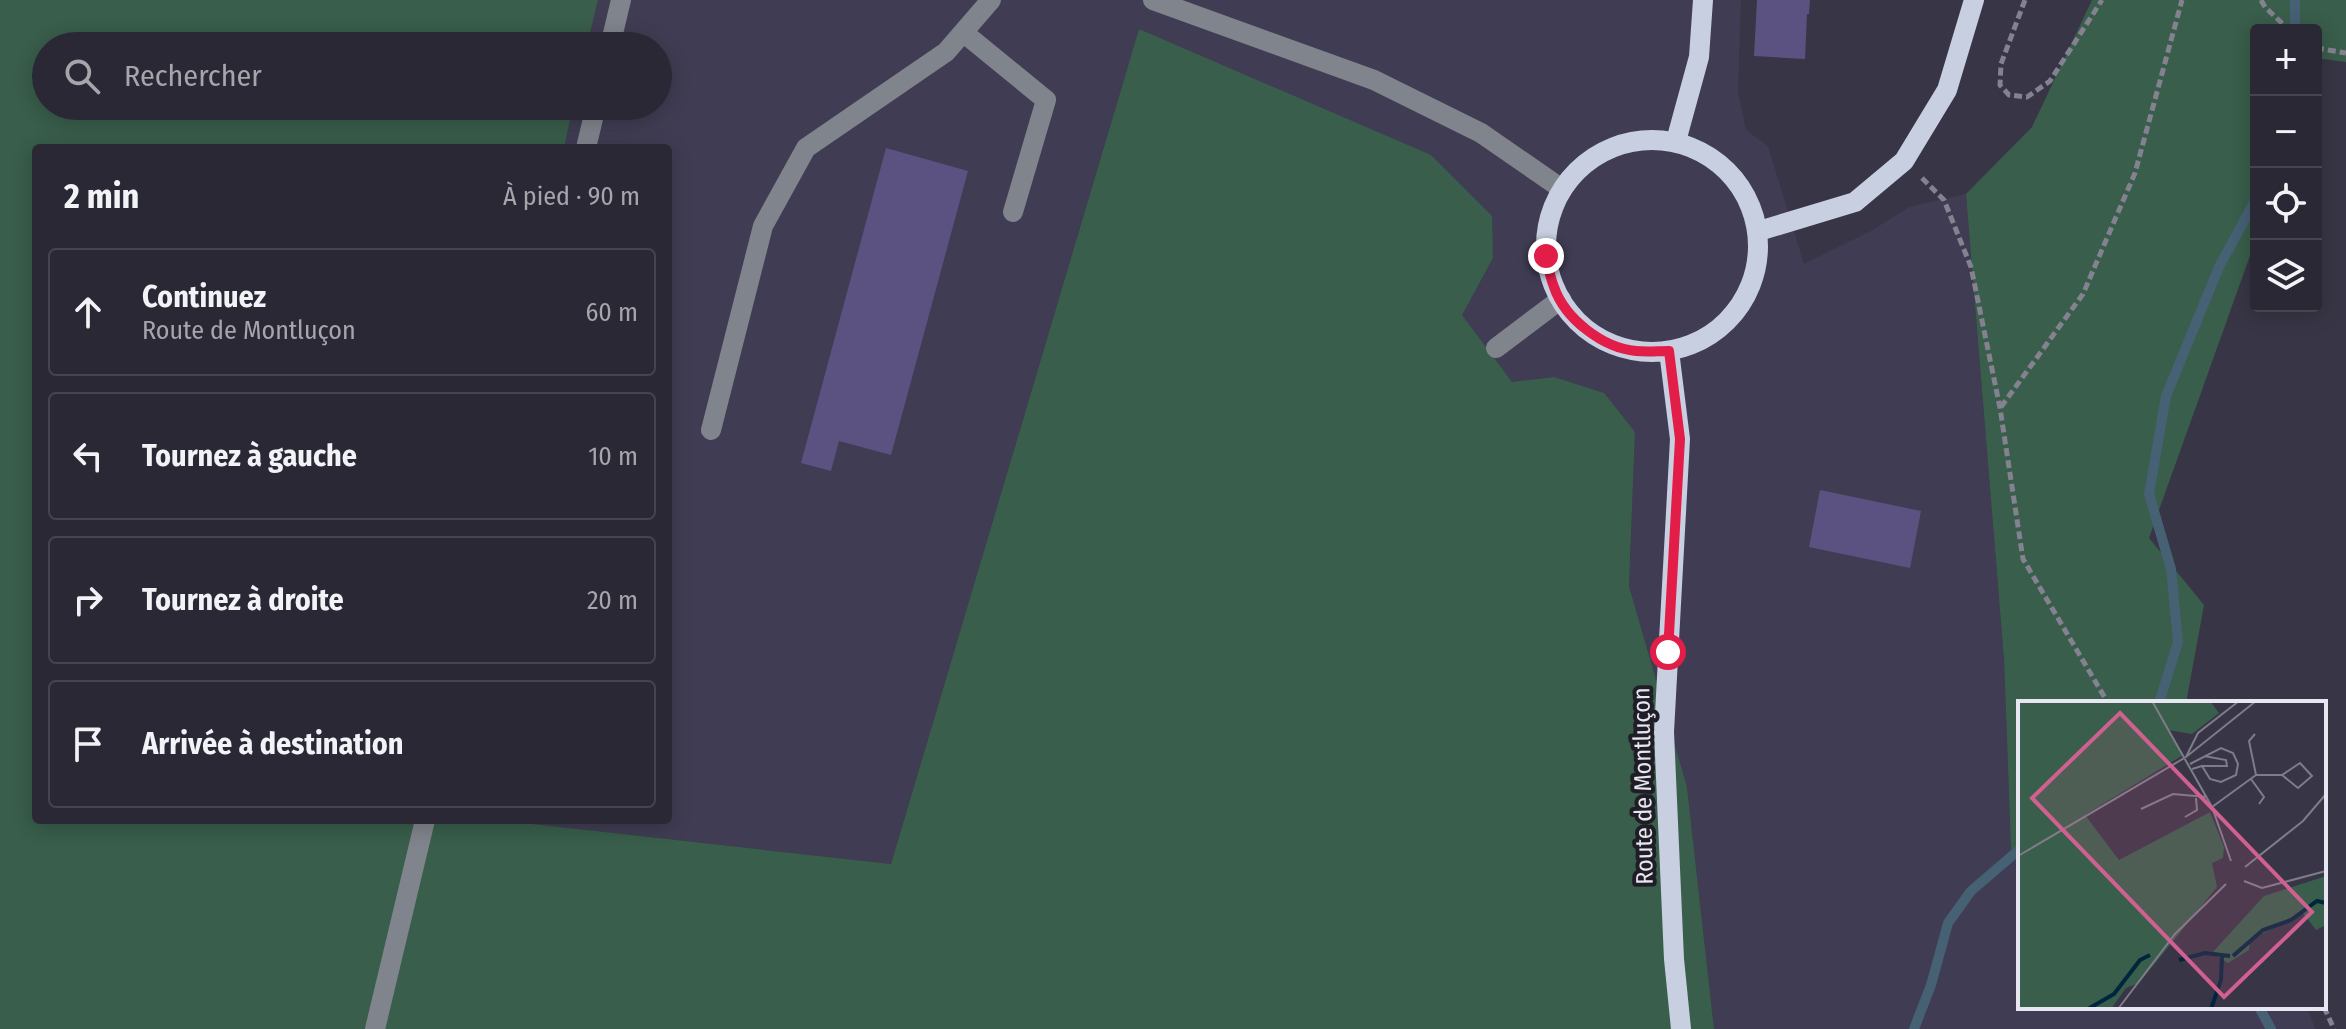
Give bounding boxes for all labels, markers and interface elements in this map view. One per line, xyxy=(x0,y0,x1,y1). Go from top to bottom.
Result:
map controls xyxy=(2250,24,2322,312)
button: + xyxy=(2250,24,2322,96)
search box xyxy=(32,32,672,120)
icon: search xyxy=(60,54,104,98)
text: Rechercher xyxy=(124,58,262,94)
button: − xyxy=(2250,96,2322,168)
button: locate xyxy=(2250,168,2322,240)
text: 2 min xyxy=(64,176,139,217)
text: À pied · 90 m xyxy=(503,181,640,212)
route end xyxy=(1528,238,1564,274)
button: layers xyxy=(2250,240,2322,312)
text: Continuez xyxy=(142,279,266,315)
icon: ahead xyxy=(66,290,110,334)
text: 60 m xyxy=(585,297,638,328)
text: Route de Montluçon xyxy=(142,315,356,346)
icon: left xyxy=(66,434,110,478)
text: Tournez à gauche xyxy=(142,438,357,474)
text: 10 m xyxy=(588,441,638,472)
icon: right xyxy=(66,578,110,622)
text: Tournez à droite xyxy=(142,582,344,618)
text: 20 m xyxy=(587,585,638,616)
route start xyxy=(1650,634,1686,670)
street label: Route de Montluçon xyxy=(1627,687,1659,885)
inset map xyxy=(2018,701,2326,1009)
icon: arrive xyxy=(66,722,110,766)
text: Arrivée à destination xyxy=(142,726,403,762)

